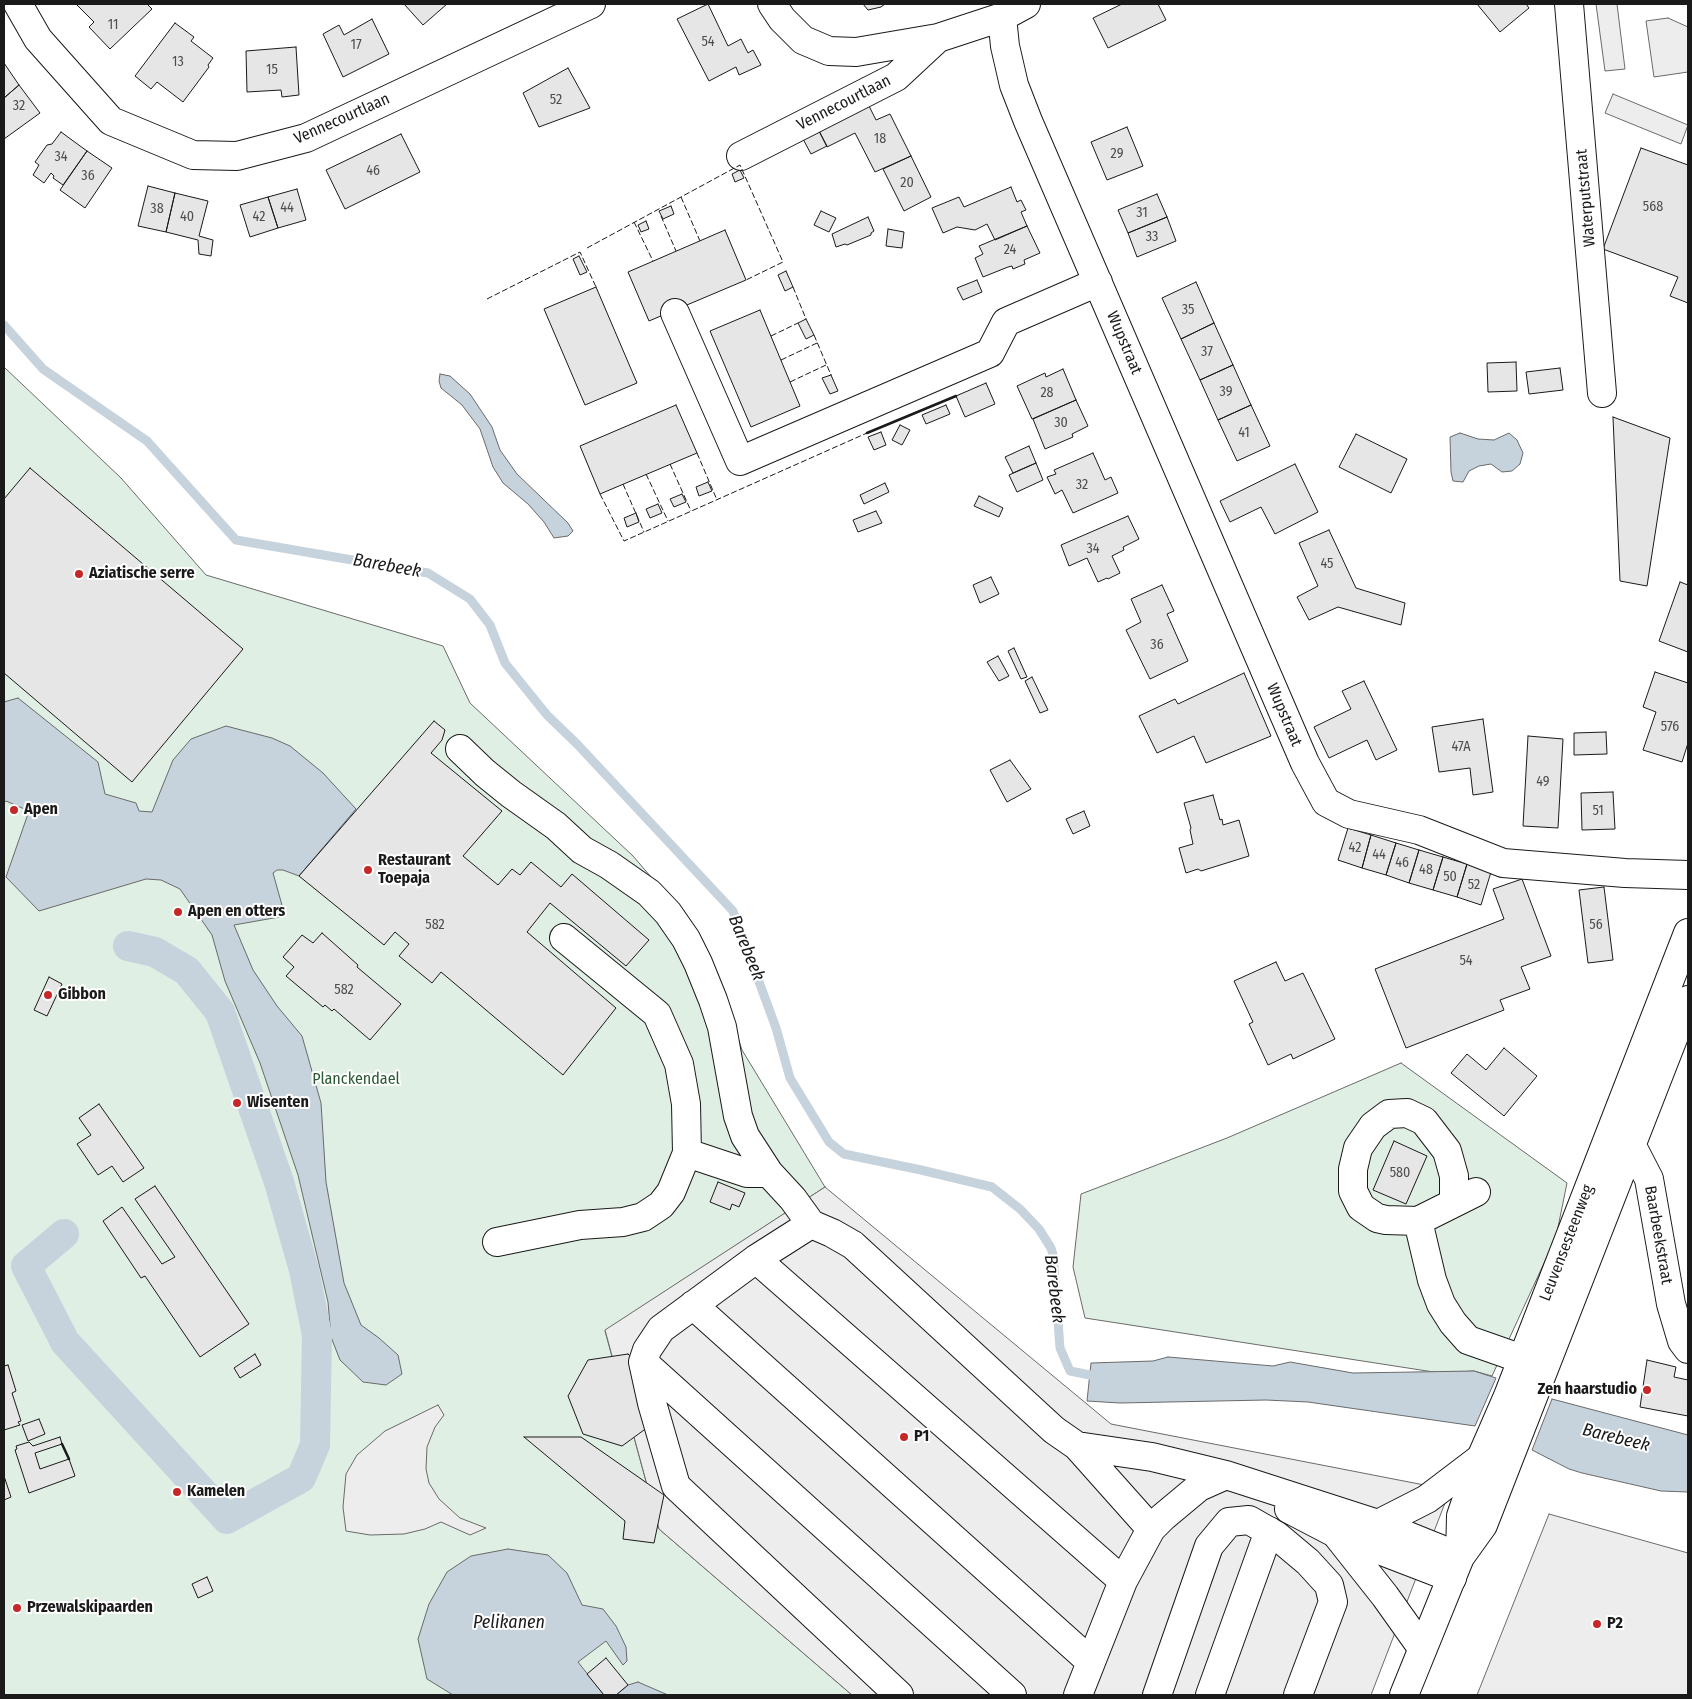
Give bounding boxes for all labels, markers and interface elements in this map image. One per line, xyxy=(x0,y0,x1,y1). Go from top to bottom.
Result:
house number: 11 xyxy=(108,17,118,33)
house number: 54 xyxy=(701,34,715,50)
house number: 17 xyxy=(350,37,362,53)
house number: 13 xyxy=(172,54,184,70)
house number: 15 xyxy=(266,62,278,78)
street label: Vennecourtlaan xyxy=(794,71,894,135)
street label: Vennecourtlaan xyxy=(291,89,393,149)
house number: 52 xyxy=(550,92,562,108)
house number: 32 xyxy=(13,98,25,114)
house number: 18 xyxy=(874,131,886,147)
house number: 29 xyxy=(1111,146,1123,162)
street label: Waterputstraat xyxy=(1572,148,1600,248)
house number: 34 xyxy=(54,149,68,165)
house number: 46 xyxy=(366,163,380,179)
house number: 36 xyxy=(81,168,95,184)
house number: 20 xyxy=(900,175,914,191)
house number: 568 xyxy=(1643,199,1663,215)
house number: 44 xyxy=(280,200,294,216)
house number: 38 xyxy=(150,201,164,217)
house number: 31 xyxy=(1136,205,1148,221)
house number: 40 xyxy=(180,209,194,225)
house number: 42 xyxy=(253,209,265,225)
house number: 33 xyxy=(1146,229,1158,245)
house number: 24 xyxy=(1004,242,1016,258)
house number: 35 xyxy=(1182,302,1194,318)
street label: Wupstraat xyxy=(1102,309,1146,377)
house number: 37 xyxy=(1201,344,1213,360)
house number: 39 xyxy=(1220,384,1232,400)
house number: 28 xyxy=(1040,385,1054,401)
house number: 30 xyxy=(1054,415,1068,431)
house number: 41 xyxy=(1238,425,1250,441)
house number: 32 xyxy=(1076,477,1088,493)
house number: 34 xyxy=(1086,541,1100,557)
water label: Barebeek xyxy=(351,549,423,583)
house number: 45 xyxy=(1320,556,1334,572)
place label: Aziatische serre xyxy=(89,564,195,584)
marker: Aziatische serre xyxy=(73,568,85,580)
house number: 36 xyxy=(1150,637,1164,653)
street label: Wupstraat xyxy=(1262,681,1306,749)
house number: 576 xyxy=(1661,719,1679,735)
house number: 47A xyxy=(1451,739,1471,755)
house number: 49 xyxy=(1536,774,1550,790)
place label: Apen xyxy=(24,800,58,820)
house number: 51 xyxy=(1592,803,1604,819)
marker: Apen xyxy=(8,804,20,816)
house number: 42 xyxy=(1349,840,1361,856)
house number: 44 xyxy=(1372,847,1386,863)
place label: Restaurant Toepaja xyxy=(378,851,451,889)
house number: 46 xyxy=(1395,855,1409,871)
house number: 48 xyxy=(1419,862,1433,878)
marker: Restaurant Toepaja xyxy=(362,864,374,876)
house number: 50 xyxy=(1443,869,1457,885)
house number: 52 xyxy=(1468,877,1480,893)
place label: Apen en otters xyxy=(188,902,285,922)
marker: Apen en otters xyxy=(172,906,184,918)
water label: Barebeek xyxy=(723,912,769,984)
house number: 582 xyxy=(425,917,445,933)
house number: 56 xyxy=(1589,917,1603,933)
house number: 54 xyxy=(1459,953,1473,969)
house number: 582 xyxy=(334,982,354,998)
place label: Gibbon xyxy=(58,985,106,1005)
marker: Gibbon xyxy=(42,989,54,1001)
park label: Planckendael xyxy=(312,1070,400,1090)
place label: Wisenten xyxy=(247,1093,309,1113)
marker: Wisenten xyxy=(231,1097,243,1109)
house number: 580 xyxy=(1390,1165,1410,1181)
street label: Leuvensesteenweg xyxy=(1536,1182,1598,1304)
street label: Baarbeekstraat xyxy=(1640,1184,1676,1286)
water label: Barebeek xyxy=(1039,1254,1069,1324)
place label: Zen haarstudio xyxy=(1537,1380,1637,1400)
marker: Zen haarstudio xyxy=(1641,1384,1653,1396)
water label: Barebeek xyxy=(1580,1419,1652,1457)
place label: P1 xyxy=(914,1427,929,1447)
marker: P1 xyxy=(898,1431,910,1443)
place label: Kamelen xyxy=(187,1482,245,1502)
marker: Kamelen xyxy=(171,1486,183,1498)
place label: Przewalskipaarden xyxy=(27,1598,153,1618)
marker: Przewalskipaarden xyxy=(11,1602,23,1614)
water label: Pelikanen xyxy=(473,1612,545,1634)
place label: P2 xyxy=(1607,1614,1623,1634)
marker: P2 xyxy=(1591,1618,1603,1630)

